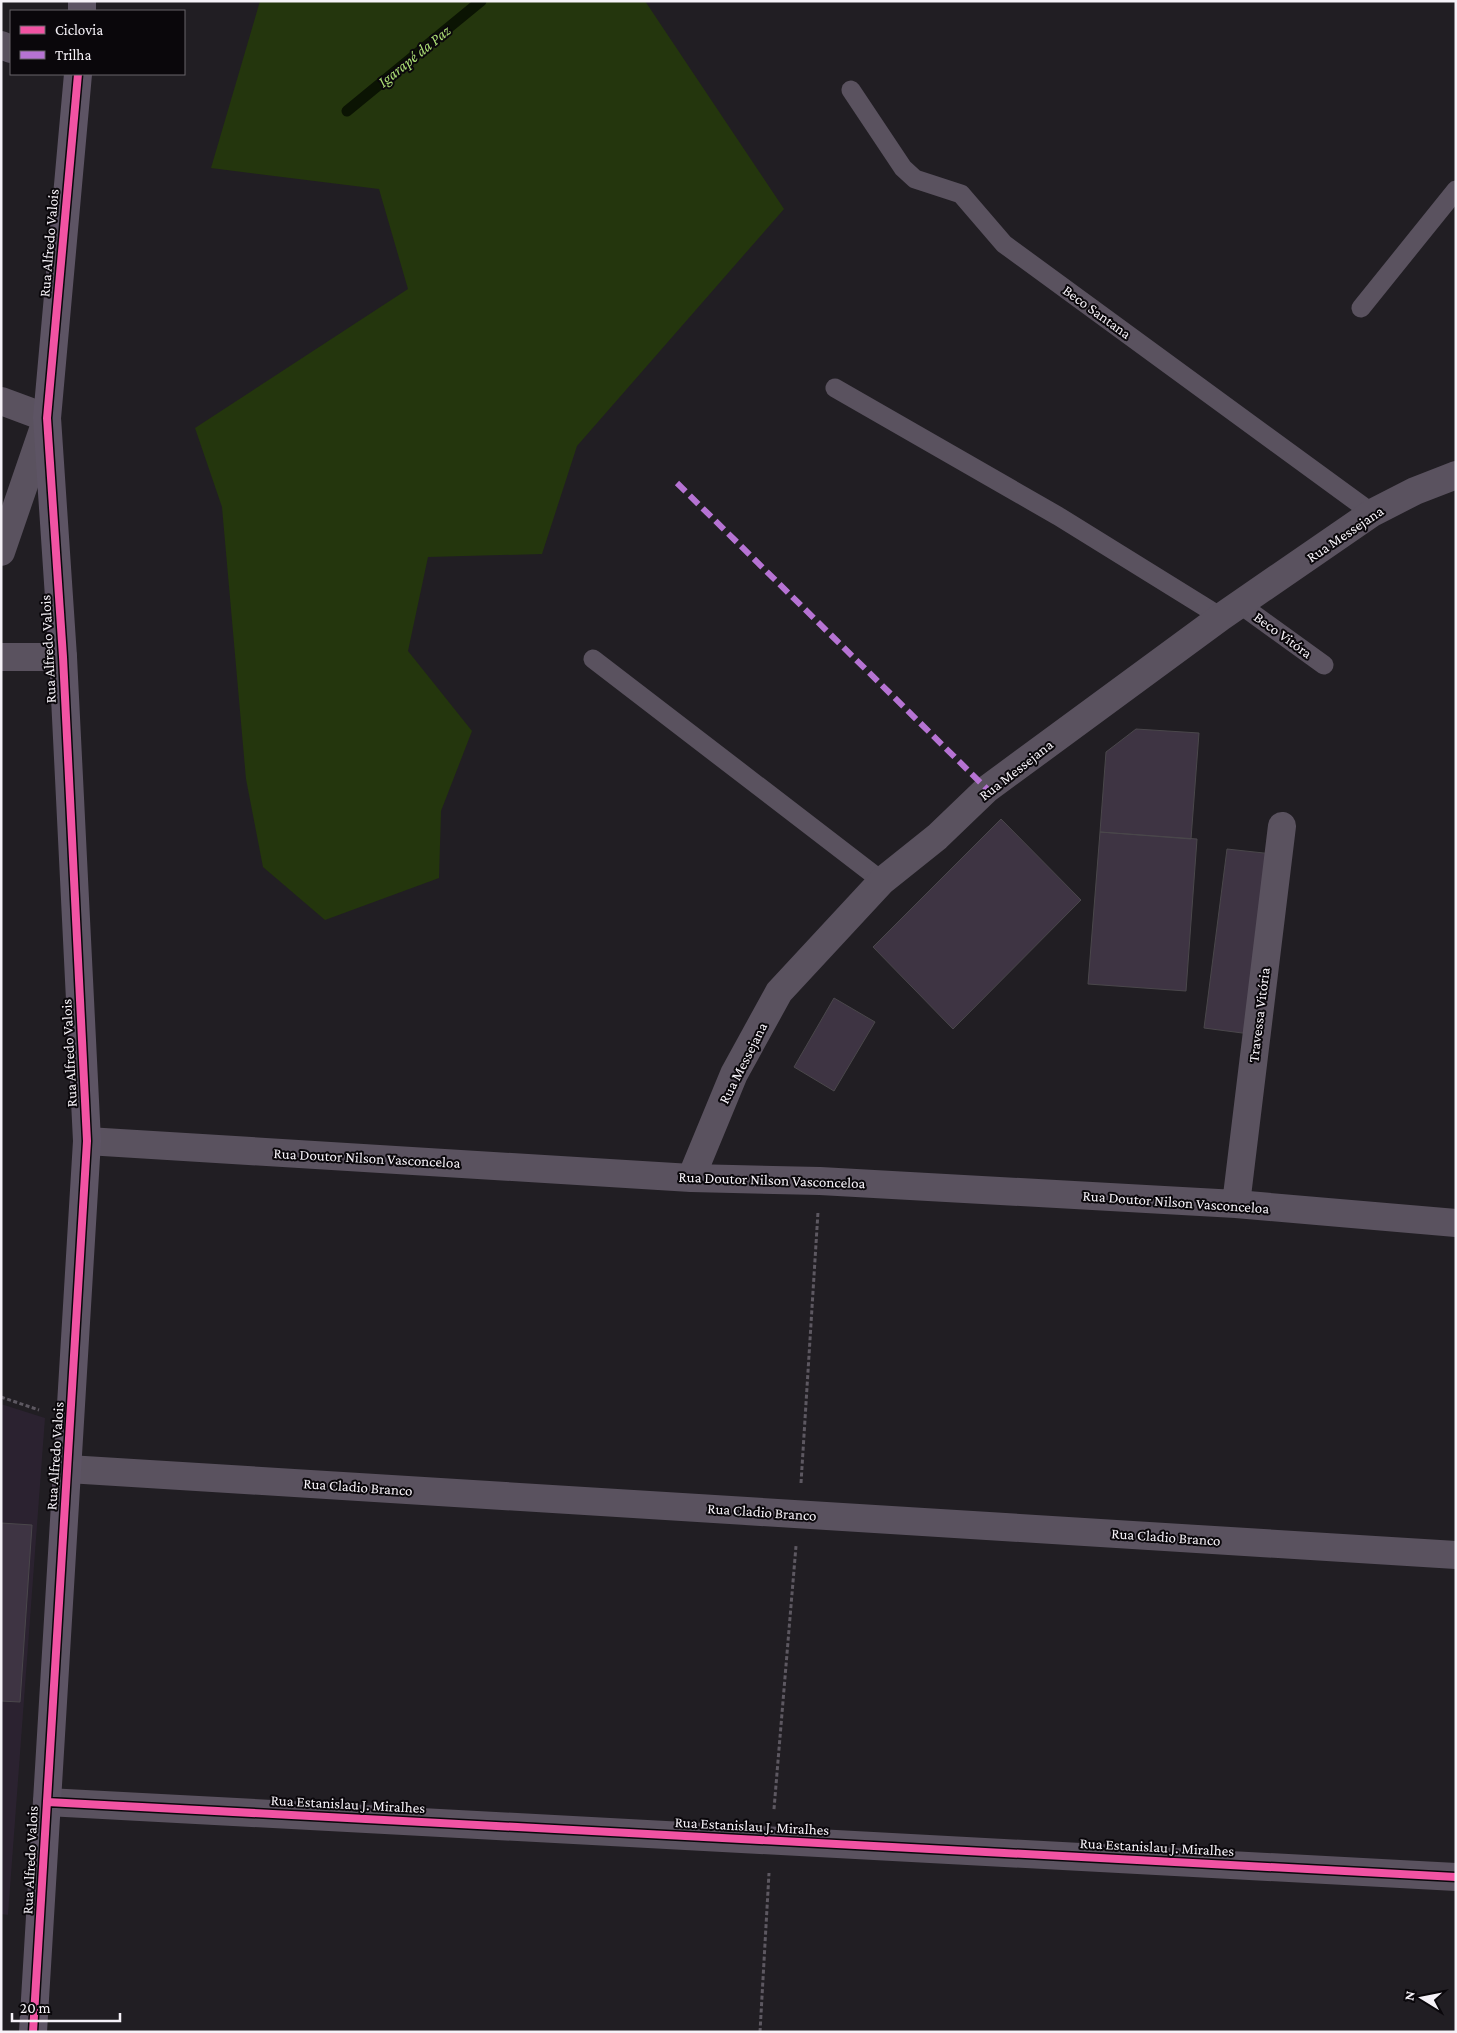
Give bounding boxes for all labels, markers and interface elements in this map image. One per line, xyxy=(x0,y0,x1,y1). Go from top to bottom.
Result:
legend xyxy=(10,10,185,75)
water label: Igarapé da Paz xyxy=(374,21,455,91)
text: Ciclovia xyxy=(55,22,103,38)
text: Trilha xyxy=(55,47,91,63)
street label: Rua Alfredo Valois xyxy=(36,188,62,298)
street label: Beco Santana xyxy=(1060,282,1134,342)
street label: Rua Messejana xyxy=(1304,502,1387,566)
street label: Rua Alfredo Valois xyxy=(37,594,59,704)
street label: Beco Vitóra xyxy=(1251,609,1315,661)
street label: Rua Messejana xyxy=(976,736,1057,804)
street label: Travessa Vitória xyxy=(1245,966,1273,1063)
street label: Rua Alfredo Valois xyxy=(58,998,80,1108)
street label: Rua Messejana xyxy=(716,1020,771,1107)
street label: Rua Doutor Nilson Vasconceloa xyxy=(273,1145,461,1171)
street label: Rua Doutor Nilson Vasconceloa xyxy=(678,1169,866,1191)
street label: Rua Doutor Nilson Vasconceloa xyxy=(1082,1187,1270,1217)
street label: Rua Alfredo Valois xyxy=(43,1401,67,1511)
street label: Rua Cladio Branco xyxy=(303,1475,413,1499)
street label: Rua Cladio Branco xyxy=(707,1500,817,1524)
street label: Rua Cladio Branco xyxy=(1111,1525,1221,1549)
street label: Rua Estanislau J. Miralhes xyxy=(270,1792,426,1817)
street label: Rua Alfredo Valois xyxy=(19,1805,41,1915)
street label: Rua Estanislau J. Miralhes xyxy=(674,1814,830,1839)
street label: Rua Estanislau J. Miralhes xyxy=(1079,1835,1235,1860)
north arrow xyxy=(1397,1973,1447,2023)
text: N xyxy=(1400,1989,1418,2002)
scale bar xyxy=(12,1990,120,2022)
text: 20 m xyxy=(20,2000,51,2016)

